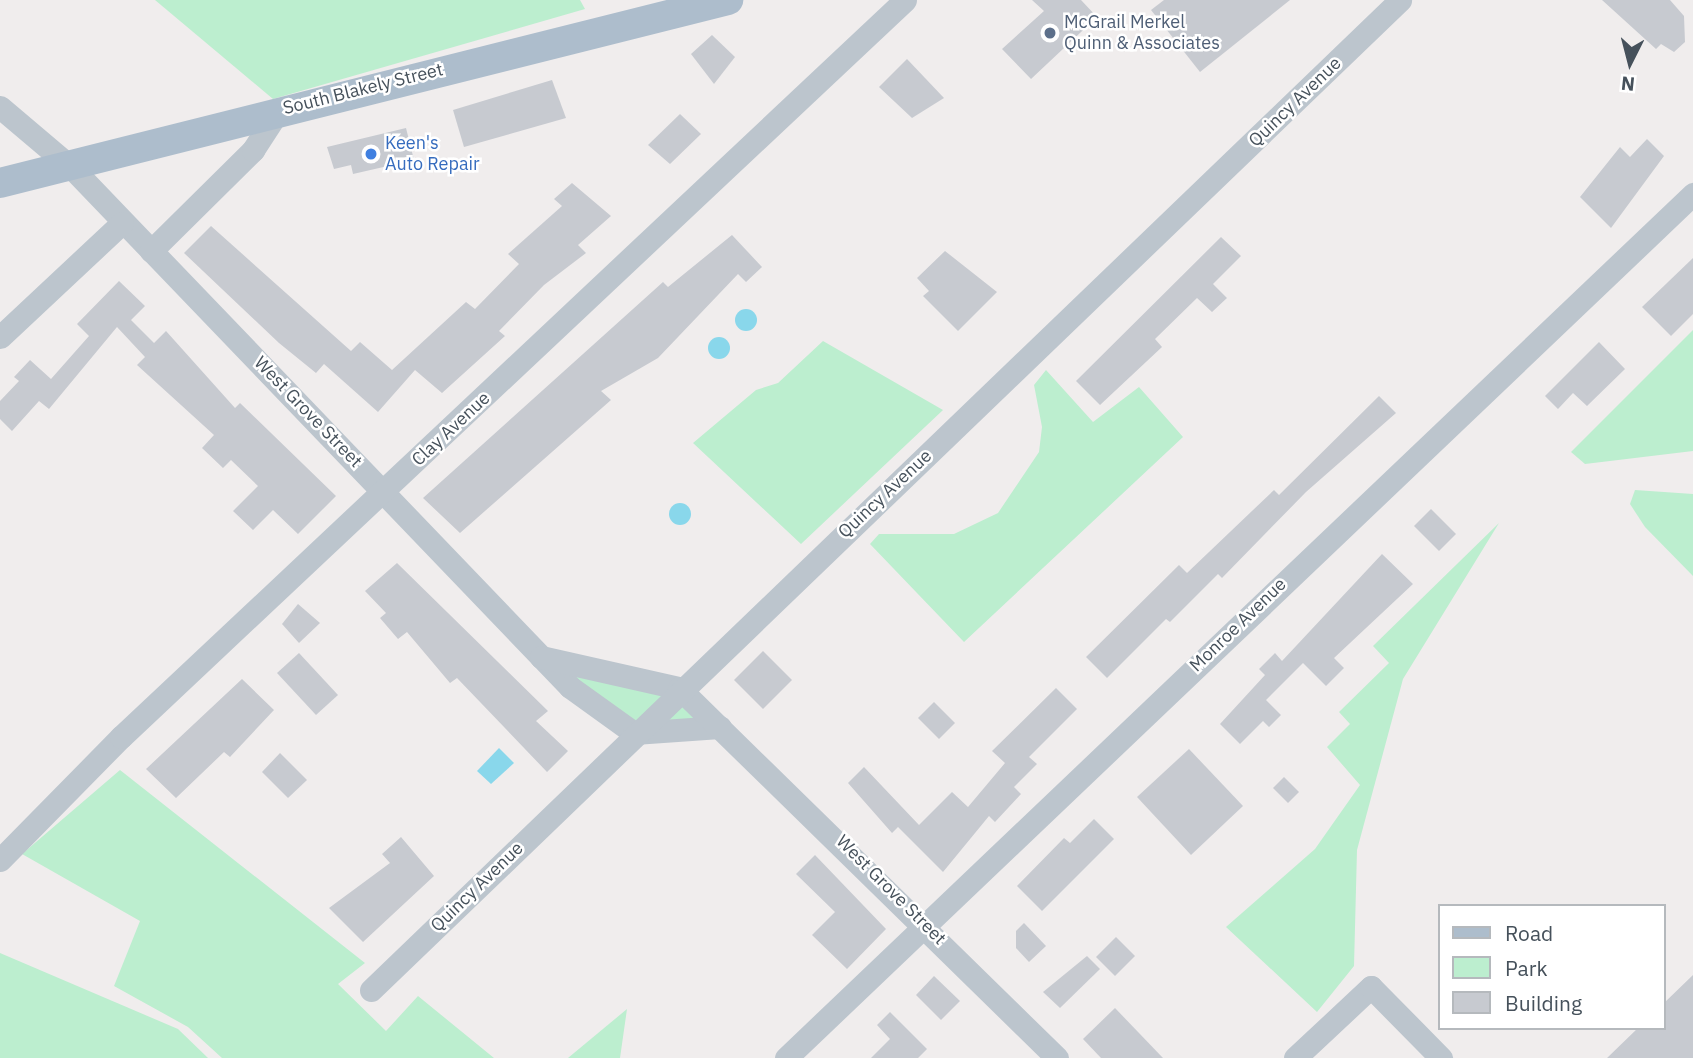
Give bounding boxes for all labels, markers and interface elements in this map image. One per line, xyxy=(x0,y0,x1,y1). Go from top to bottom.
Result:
place label: McGrail Merkel Quinn & Associates xyxy=(1064,12,1220,54)
marker: McGrail Merkel Quinn & Associates xyxy=(1042,25,1058,41)
north arrow xyxy=(1595,28,1665,98)
street label: Quincy Avenue xyxy=(1244,53,1346,151)
street label: South Blakely Street xyxy=(281,59,445,119)
text: N xyxy=(1620,71,1636,97)
place label: Keen's Auto Repair xyxy=(385,133,480,176)
marker: Keen's Auto Repair xyxy=(363,146,379,162)
street label: West Grove Street xyxy=(250,352,366,472)
street label: Clay Avenue xyxy=(407,387,495,471)
street label: Quincy Avenue xyxy=(834,445,936,543)
street label: Monroe Avenue xyxy=(1185,574,1291,676)
street label: West Grove Street xyxy=(832,831,950,949)
street label: Quincy Avenue xyxy=(426,838,528,936)
legend xyxy=(1438,904,1665,1030)
text: Road xyxy=(1505,919,1553,947)
text: Park xyxy=(1505,954,1548,982)
text: Building xyxy=(1505,989,1582,1017)

